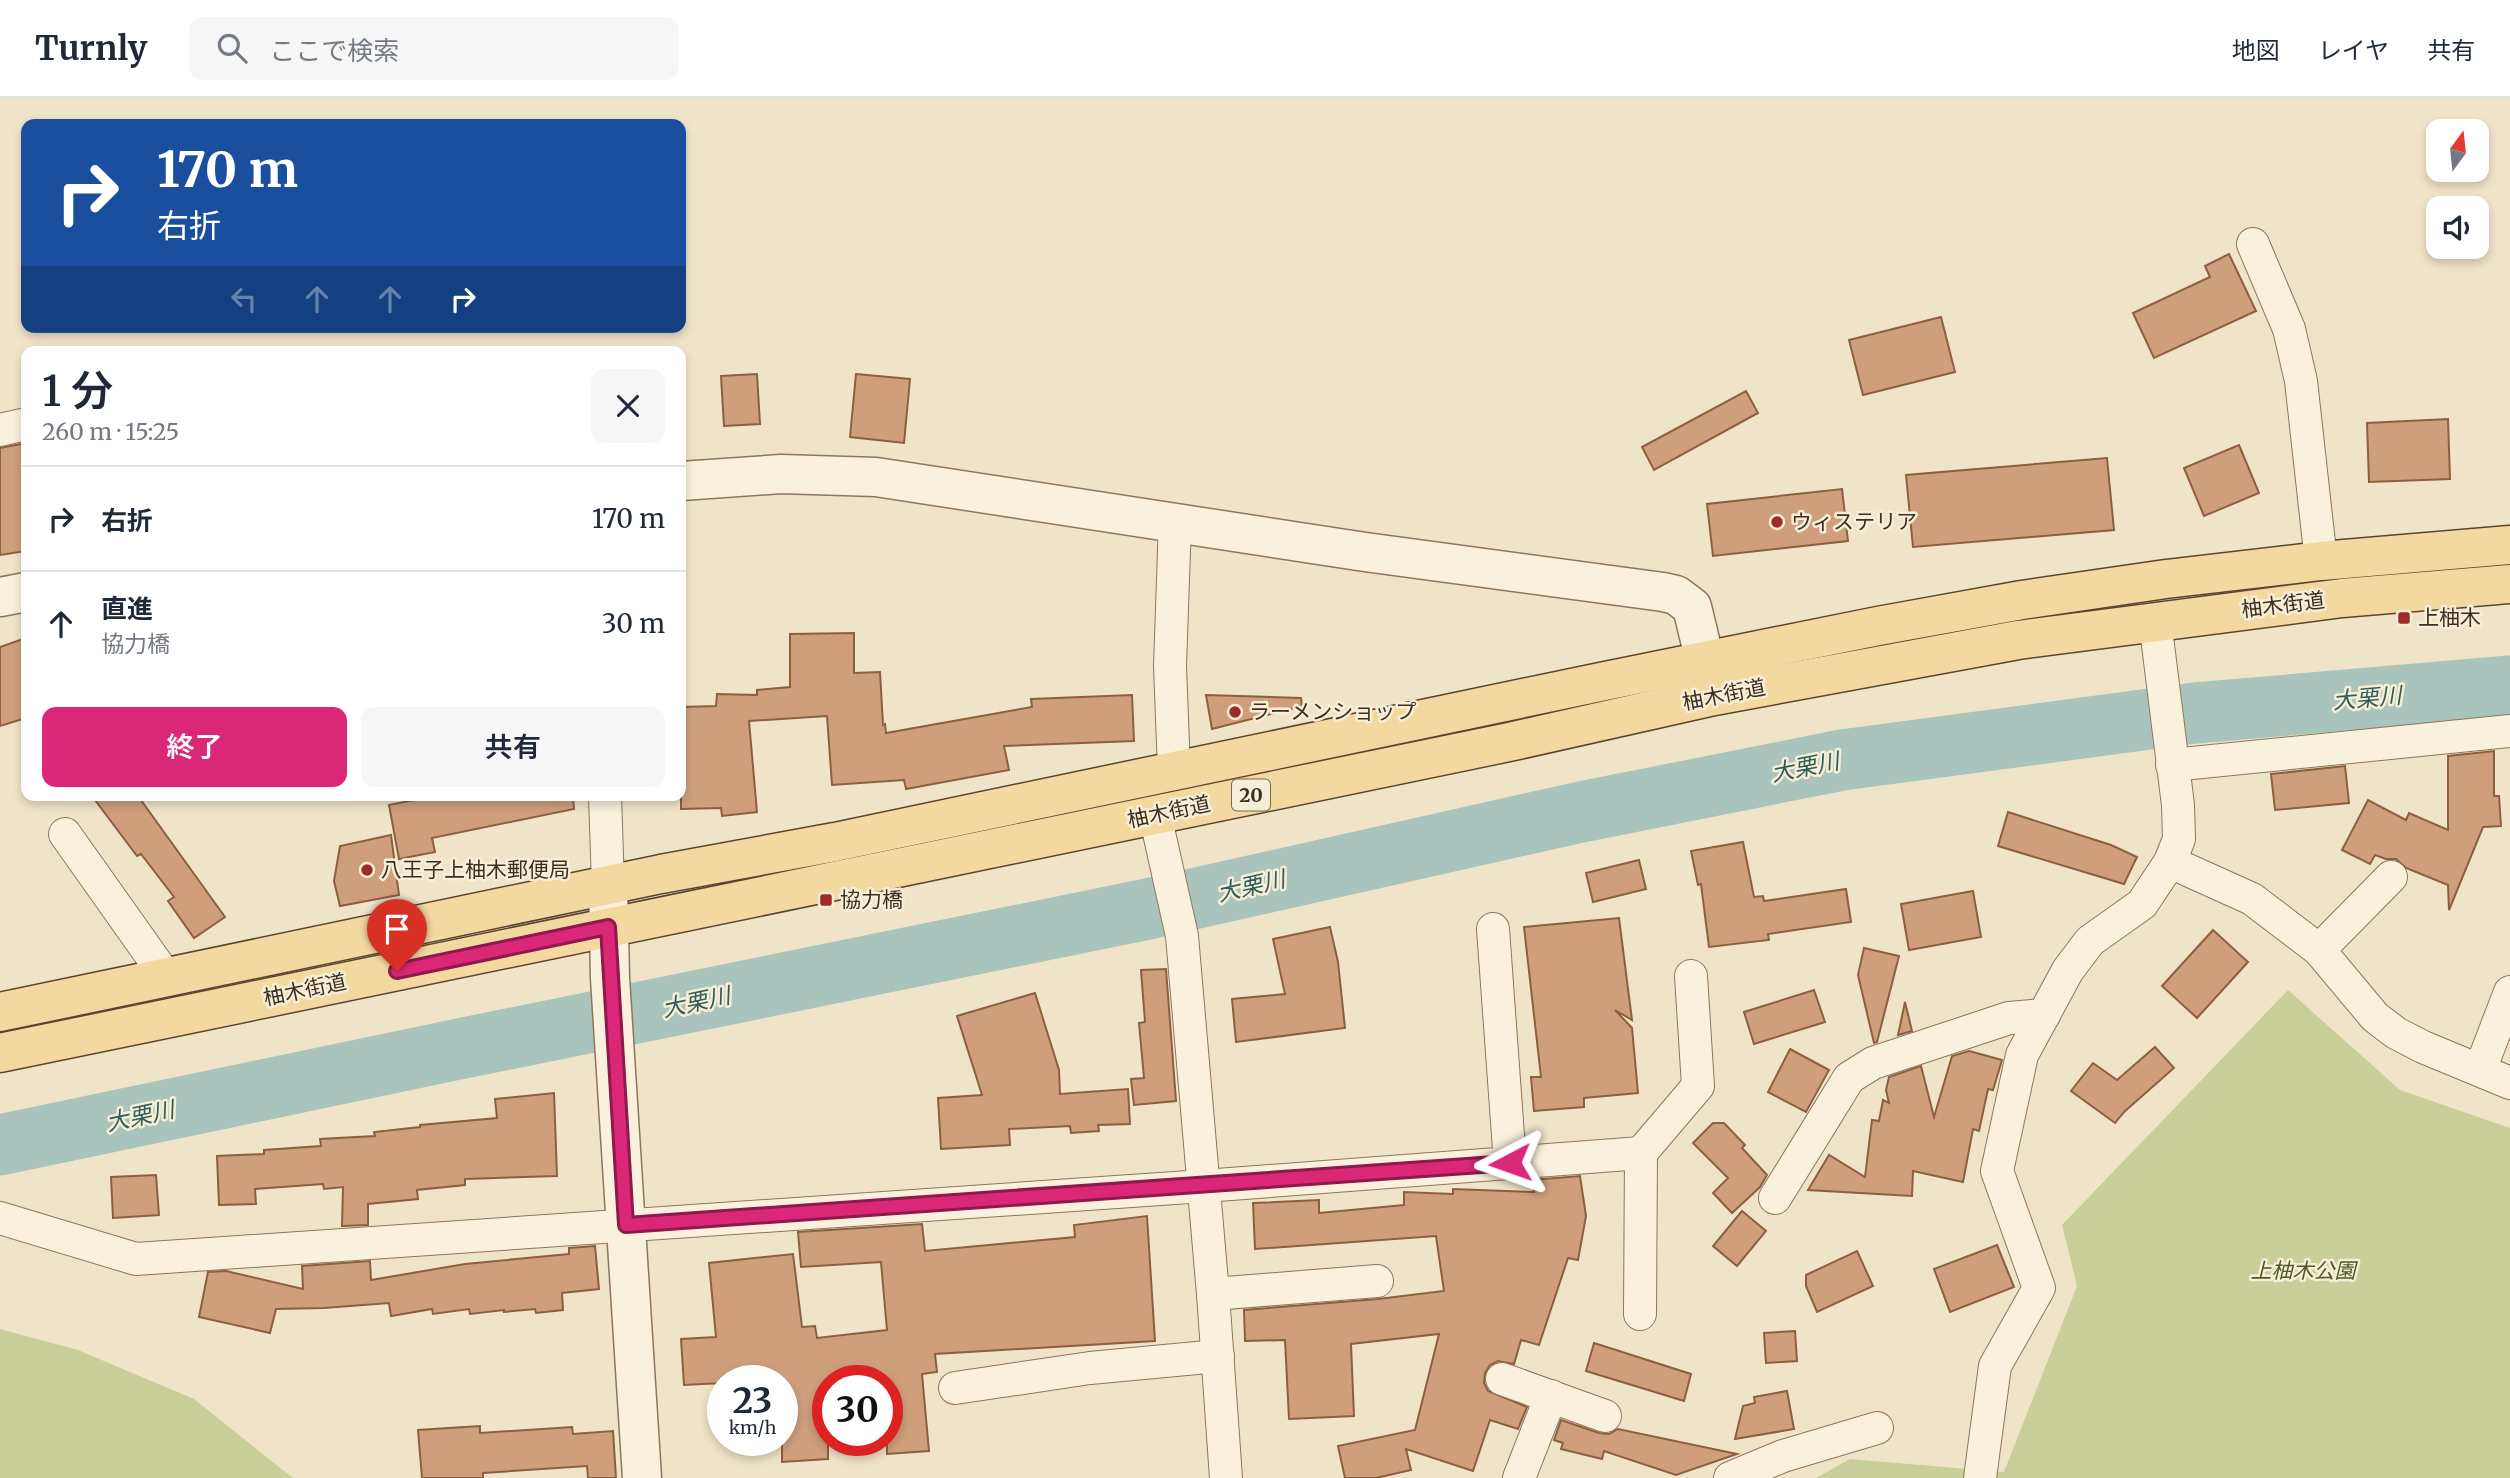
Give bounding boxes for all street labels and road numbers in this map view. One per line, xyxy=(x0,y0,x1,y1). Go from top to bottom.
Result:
street label: 柚木街道 xyxy=(2240,586,2326,623)
street label: 柚木街道 xyxy=(1680,673,1768,716)
road number: 20 xyxy=(1232,780,1270,810)
street label: 柚木街道 xyxy=(1125,790,1213,833)
street label: 柚木街道 xyxy=(261,968,349,1011)

